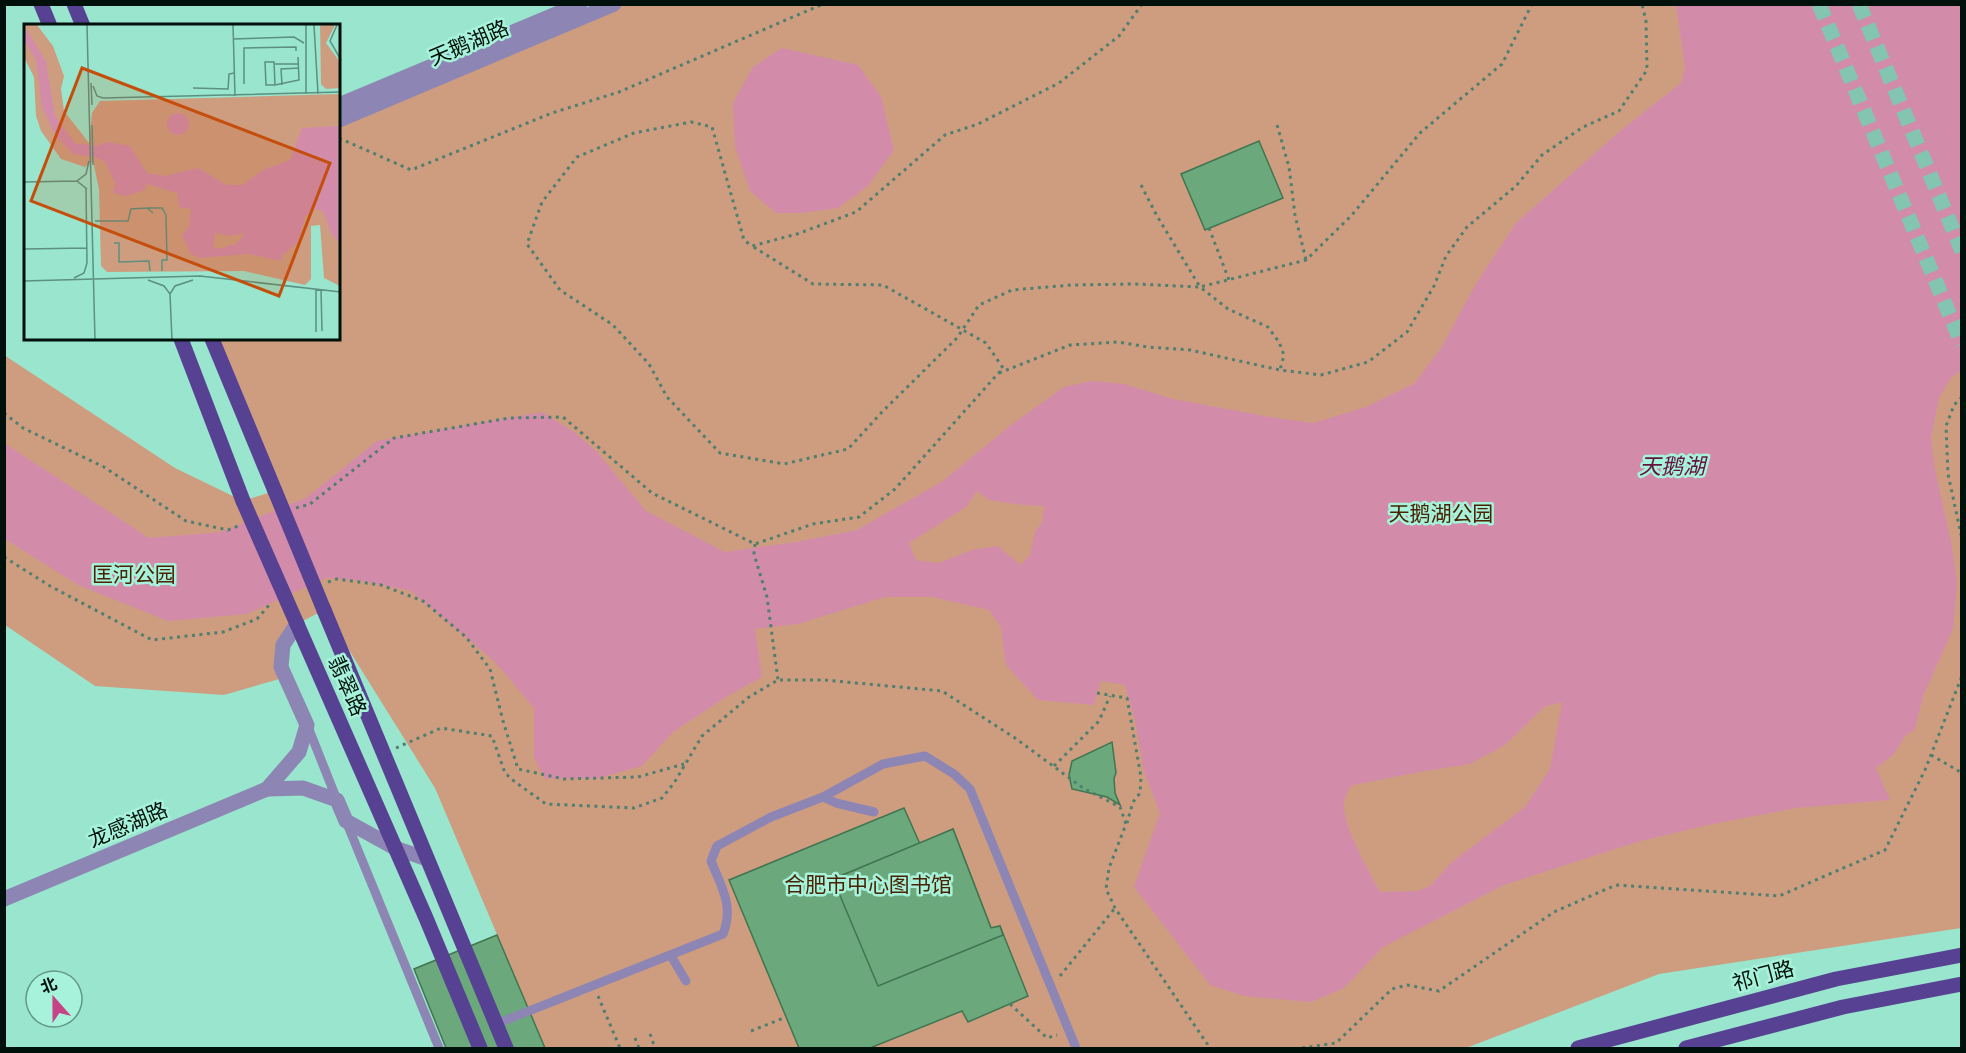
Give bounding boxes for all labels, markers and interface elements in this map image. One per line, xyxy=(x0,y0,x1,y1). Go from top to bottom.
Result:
street label: 天鹅湖路 xyxy=(426,16,514,73)
inset map xyxy=(24,24,340,340)
water label: 天鹅湖 xyxy=(1639,455,1708,482)
park label: 天鹅湖公园 xyxy=(1389,502,1494,529)
park label: 匡河公园 xyxy=(92,563,176,590)
street label: 翡翠路 xyxy=(320,652,371,721)
street label: 龙感湖路 xyxy=(85,798,173,855)
park label: 合肥市中心图书馆 xyxy=(784,873,952,900)
street label: 祁门路 xyxy=(1729,956,1797,999)
north arrow xyxy=(24,969,84,1029)
text: 北 xyxy=(38,975,60,999)

